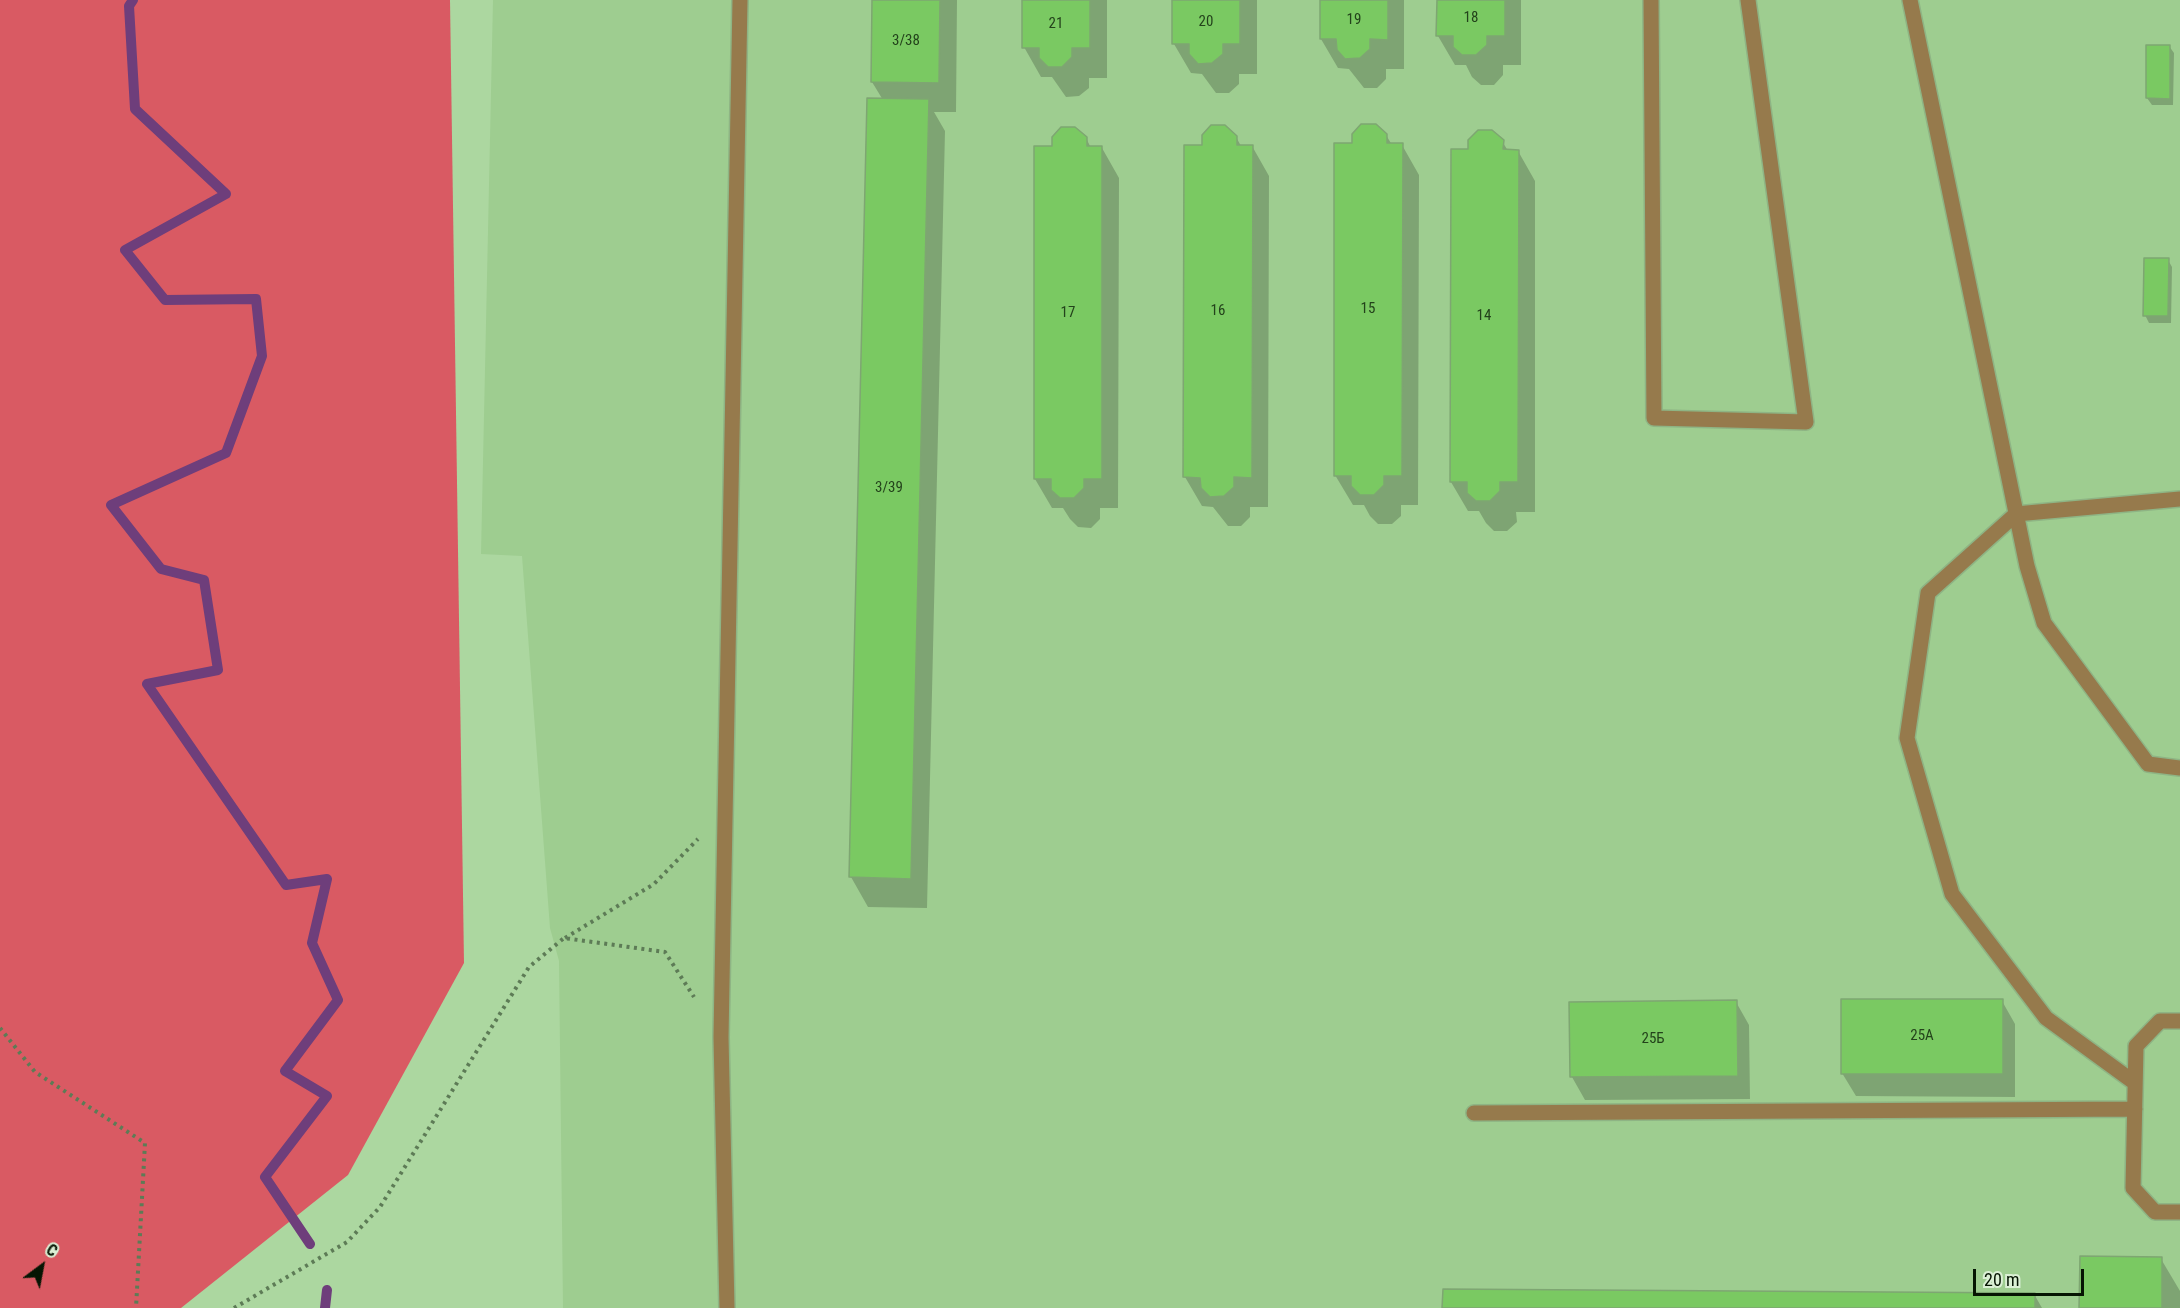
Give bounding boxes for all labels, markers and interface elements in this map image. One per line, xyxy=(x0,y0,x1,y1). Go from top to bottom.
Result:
house number: 18 xyxy=(1464,9,1478,27)
house number: 19 xyxy=(1347,11,1361,29)
house number: 20 xyxy=(1199,13,1213,31)
house number: 21 xyxy=(1049,15,1063,33)
house number: 3/38 xyxy=(892,32,920,50)
house number: 15 xyxy=(1361,300,1375,318)
house number: 16 xyxy=(1211,302,1225,320)
house number: 17 xyxy=(1061,304,1075,322)
house number: 14 xyxy=(1477,307,1491,325)
house number: 3/39 xyxy=(875,479,903,497)
house number: 25А xyxy=(1910,1027,1934,1045)
house number: 25Б xyxy=(1641,1030,1665,1048)
north arrow xyxy=(12,1236,72,1296)
text: С xyxy=(43,1240,61,1261)
scale bar xyxy=(1976,1257,2087,1295)
text: 20 m xyxy=(1984,1269,2019,1290)

